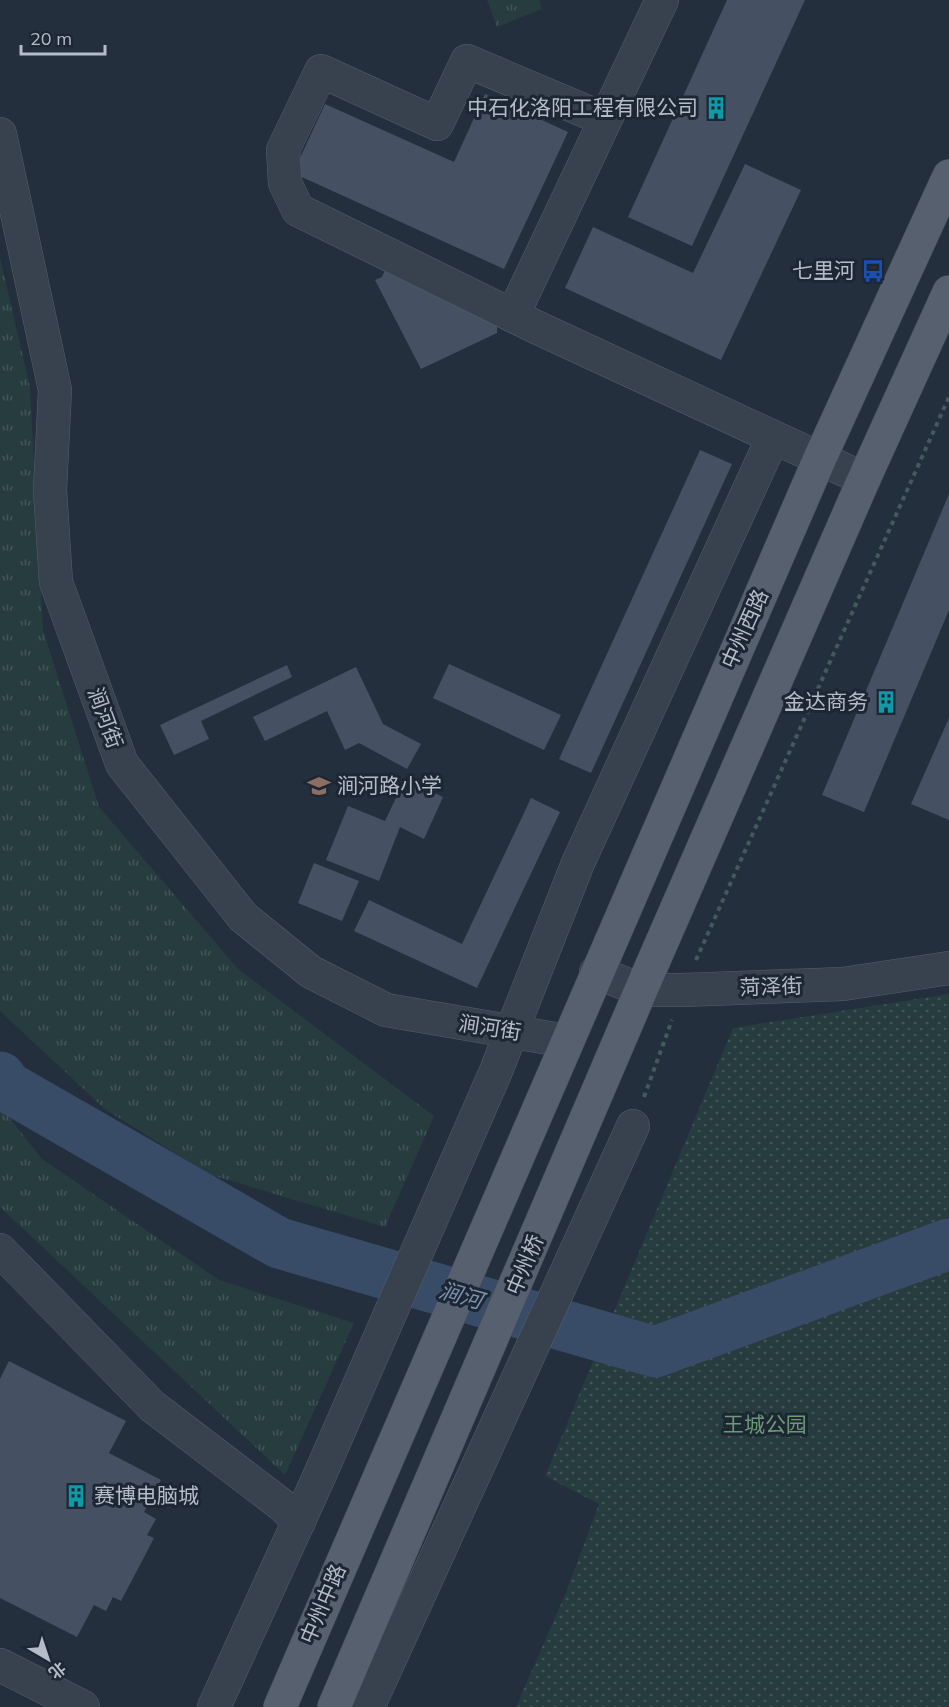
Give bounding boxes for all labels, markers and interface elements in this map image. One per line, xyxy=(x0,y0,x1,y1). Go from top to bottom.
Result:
scale bar xyxy=(21,18,105,56)
text: 20 m xyxy=(30,27,72,50)
place label: 中石化洛阳工程有限公司 xyxy=(467,94,698,120)
building icon: 中石化洛阳工程有限公司 xyxy=(703,95,729,121)
place label: 七里河 xyxy=(792,257,855,283)
bus stop icon: 七里河 xyxy=(860,258,886,284)
street label: 中州西路 xyxy=(715,585,773,672)
street label: 涧河街 xyxy=(83,684,129,752)
place label: 金达商务 xyxy=(784,688,868,714)
building icon: 金达商务 xyxy=(873,689,899,715)
place label: 涧河路小学 xyxy=(337,772,442,798)
school or university icon: 涧河路小学 xyxy=(306,773,332,799)
street label: 菏泽街 xyxy=(739,972,803,1000)
street label: 涧河街 xyxy=(457,1009,523,1045)
street label: 中州桥 xyxy=(500,1231,548,1299)
water label: 涧河 xyxy=(436,1275,490,1316)
park label: 王城公园 xyxy=(723,1411,807,1437)
place label: 赛博电脑城 xyxy=(94,1482,199,1508)
building icon: 赛博电脑城 xyxy=(63,1483,89,1509)
street label: 中州中路 xyxy=(294,1560,350,1647)
north arrow xyxy=(18,1629,78,1689)
text: 北 xyxy=(45,1658,70,1683)

